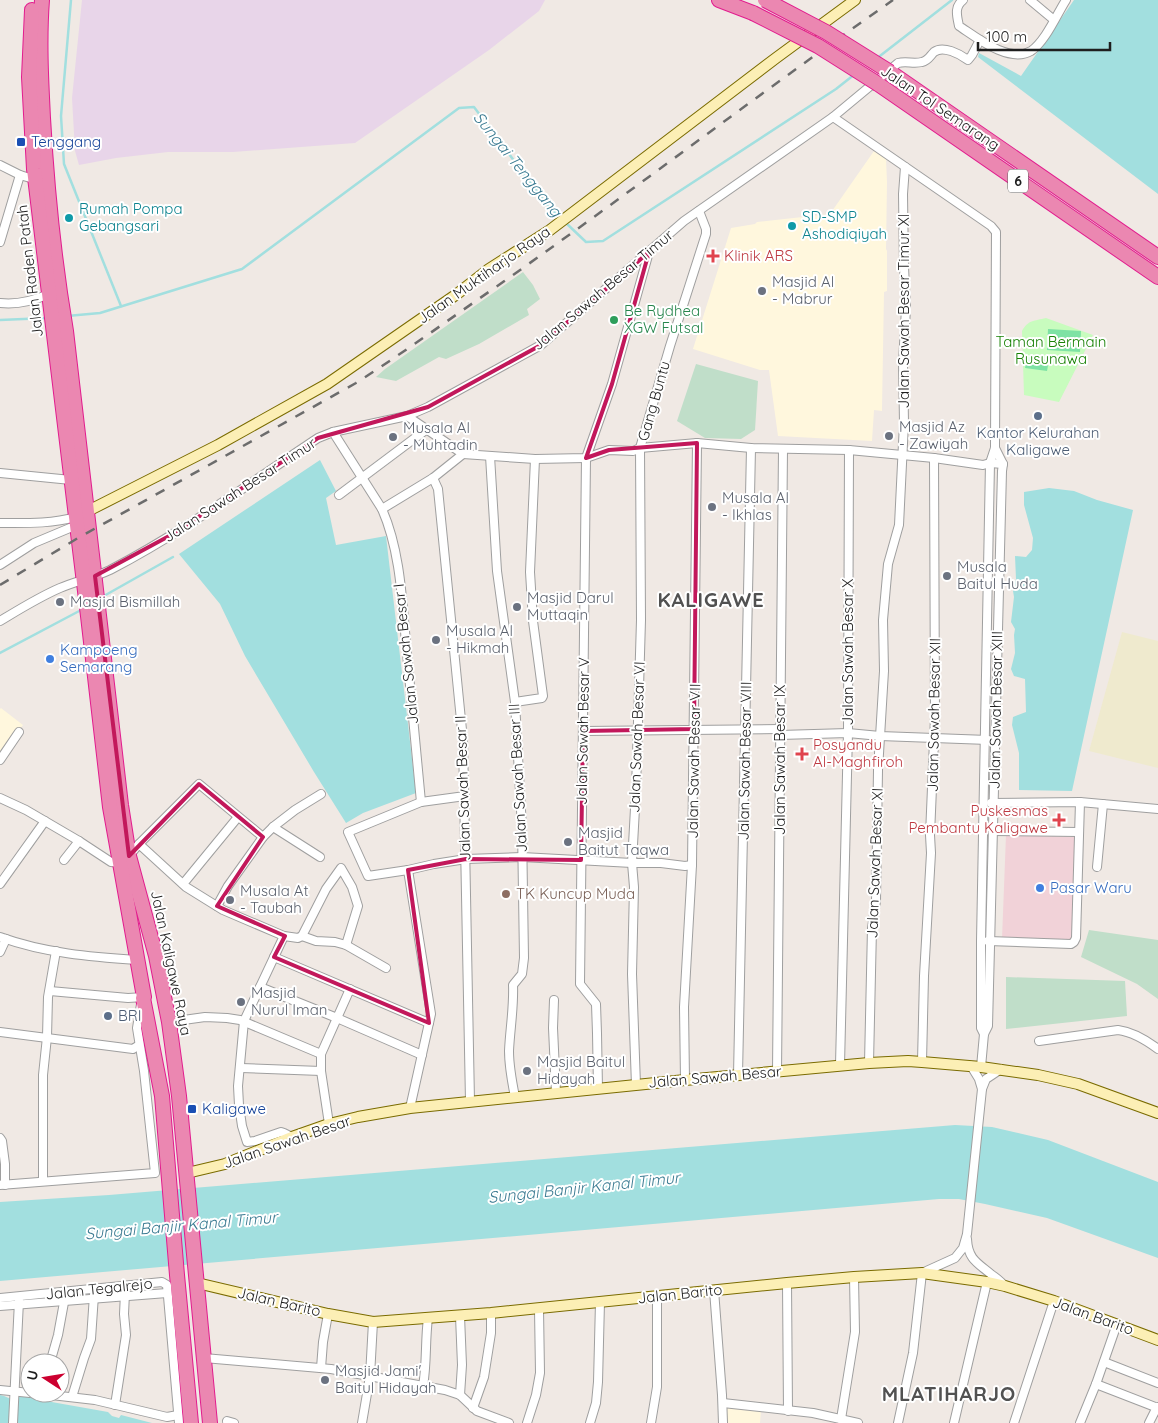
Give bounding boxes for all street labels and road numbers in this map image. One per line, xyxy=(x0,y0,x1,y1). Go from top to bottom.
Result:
street label: Jalan Tol Semarang xyxy=(877,61,1003,154)
road number: 6 xyxy=(1008,170,1028,192)
street label: Jalan Raden Patah xyxy=(12,204,47,338)
street label: Jalan Sawah Besar Timur XI xyxy=(894,214,913,409)
street label: Jalan Muktiharjo Raya xyxy=(414,222,554,328)
street label: Jalan Sawah Besar Timur xyxy=(528,225,677,354)
street label: Gang Buntu xyxy=(633,359,674,443)
street label: Jalan Sawah Besar Timur xyxy=(160,433,320,546)
street label: Jalan Sawah Besar X xyxy=(838,579,857,725)
street label: Jalan Sawah Besar I xyxy=(389,583,422,725)
street label: Jalan Sawah Besar XIII xyxy=(985,631,1006,789)
street label: Jalan Sawah Besar XII xyxy=(923,638,944,792)
street label: Jalan Sawah Besar V xyxy=(572,657,593,805)
street label: Jalan Sawah Besar VI xyxy=(624,661,649,813)
street label: Jalan Sawah Besar VIII xyxy=(734,681,755,841)
street label: Jalan Sawah Besar VII xyxy=(683,683,704,839)
street label: Jalan Sawah Besar IX xyxy=(770,685,789,835)
street label: Jalan Sawah Besar III xyxy=(504,703,531,853)
street label: Jalan Sawah Besar II xyxy=(450,715,475,861)
street label: Jalan Sawah Besar XI xyxy=(862,787,887,939)
street label: Jalan Kaligawe Raya xyxy=(147,889,196,1037)
street label: Jalan Sawah Besar xyxy=(648,1061,783,1092)
street label: Jalan Sawah Besar xyxy=(221,1111,353,1172)
street label: Jalan Tegalrejo xyxy=(44,1273,153,1304)
street label: Jalan Barito xyxy=(637,1280,723,1307)
street label: Jalan Barito xyxy=(236,1283,323,1320)
street label: Jalan Barito xyxy=(1050,1292,1136,1339)

